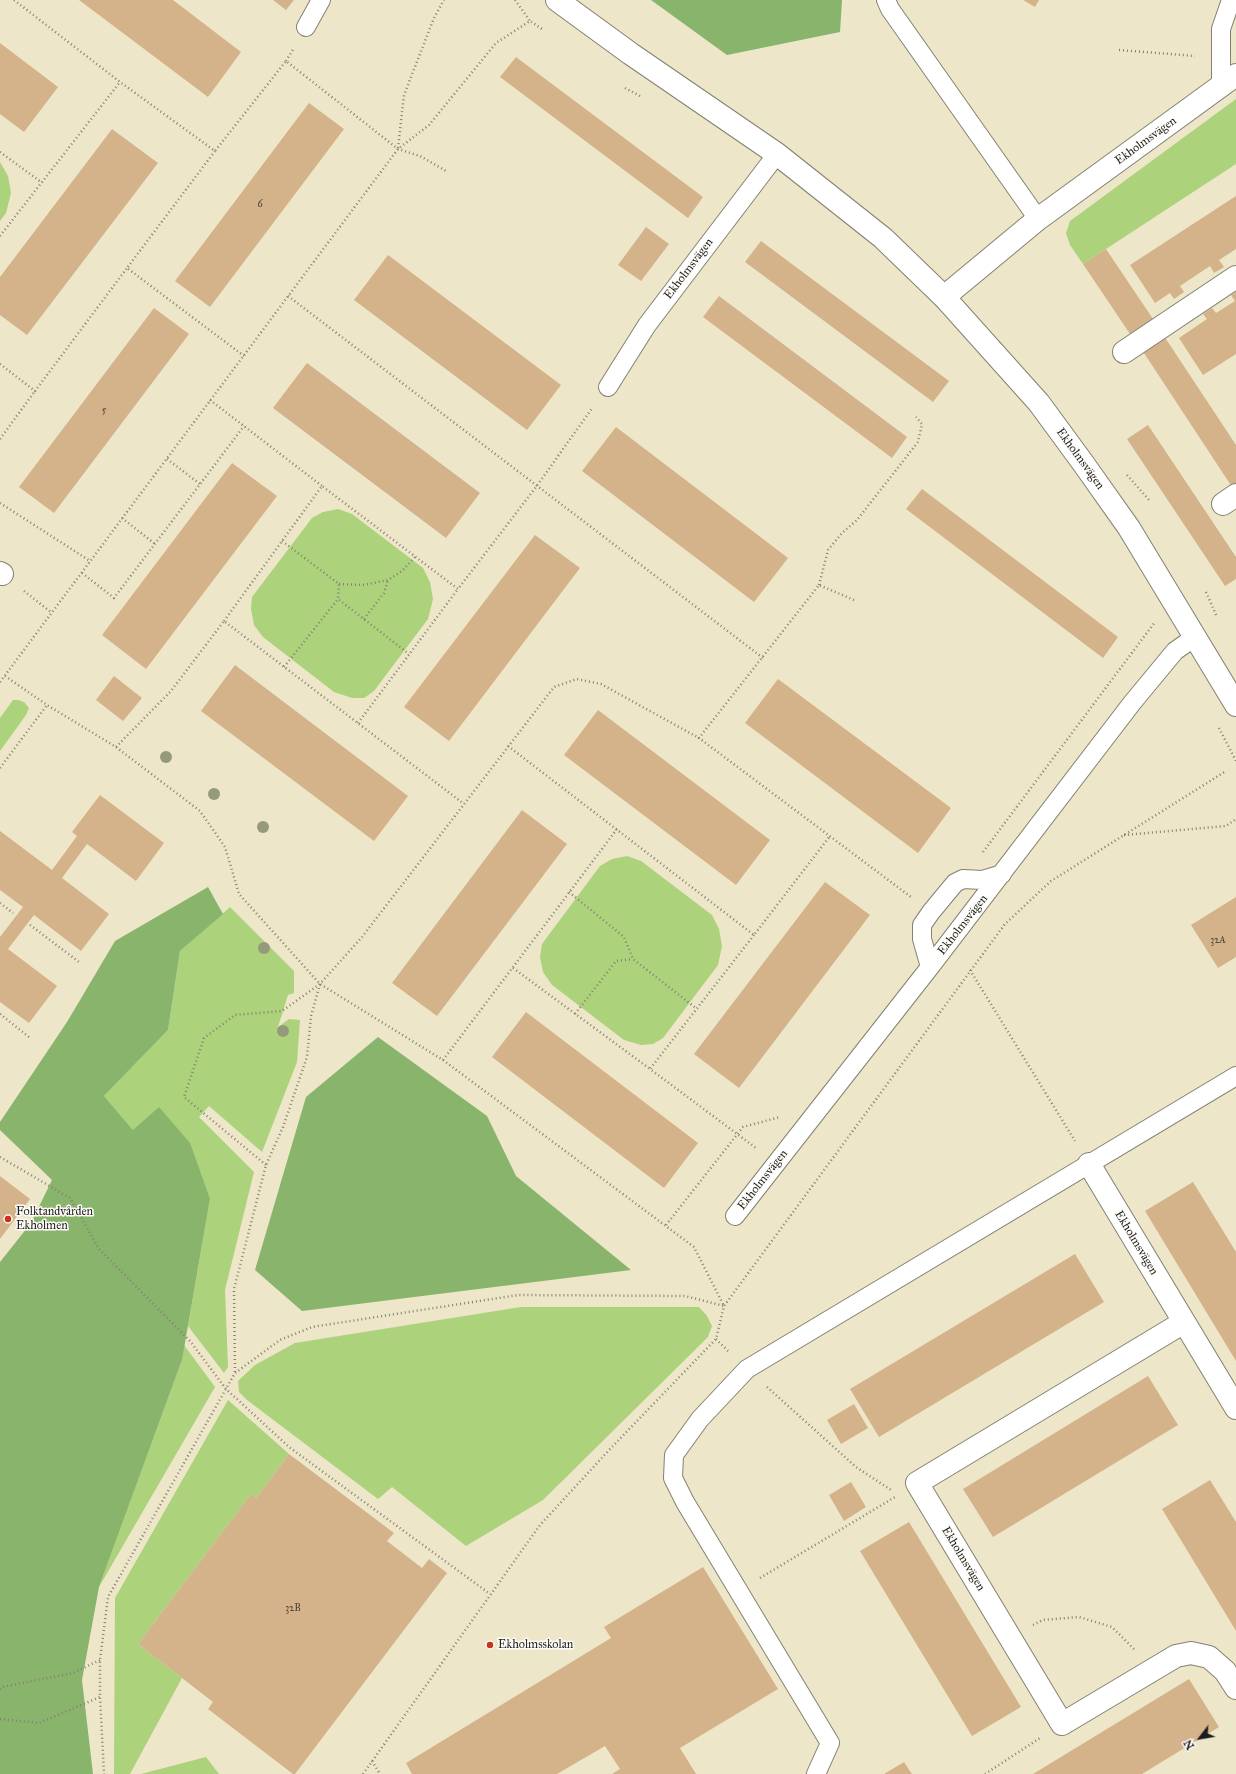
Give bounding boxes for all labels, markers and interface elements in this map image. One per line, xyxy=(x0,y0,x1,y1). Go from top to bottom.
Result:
street label: Ekholmsvägen xyxy=(1112,114,1180,168)
house number: 6 xyxy=(257,199,263,211)
street label: Ekholmsvägen xyxy=(661,236,717,302)
house number: 5 xyxy=(102,405,106,417)
street label: Ekholmsvägen xyxy=(1053,425,1107,493)
street label: Ekholmsvägen xyxy=(935,892,991,958)
house number: 32A xyxy=(1210,935,1226,947)
street label: Ekholmsvägen xyxy=(735,1147,791,1213)
place label: Folktandvården Ekholmen xyxy=(16,1205,93,1233)
street label: Ekholmsvägen xyxy=(1111,1208,1161,1278)
marker: Folktandvården Ekholmen xyxy=(3,1214,13,1224)
street label: Ekholmsvägen xyxy=(938,1524,988,1594)
house number: 32B xyxy=(285,1603,301,1615)
place label: Ekholmsskolan xyxy=(498,1638,573,1652)
marker: Ekholmsskolan xyxy=(485,1640,495,1650)
north arrow xyxy=(1180,1718,1220,1758)
text: N xyxy=(1181,1737,1197,1752)

